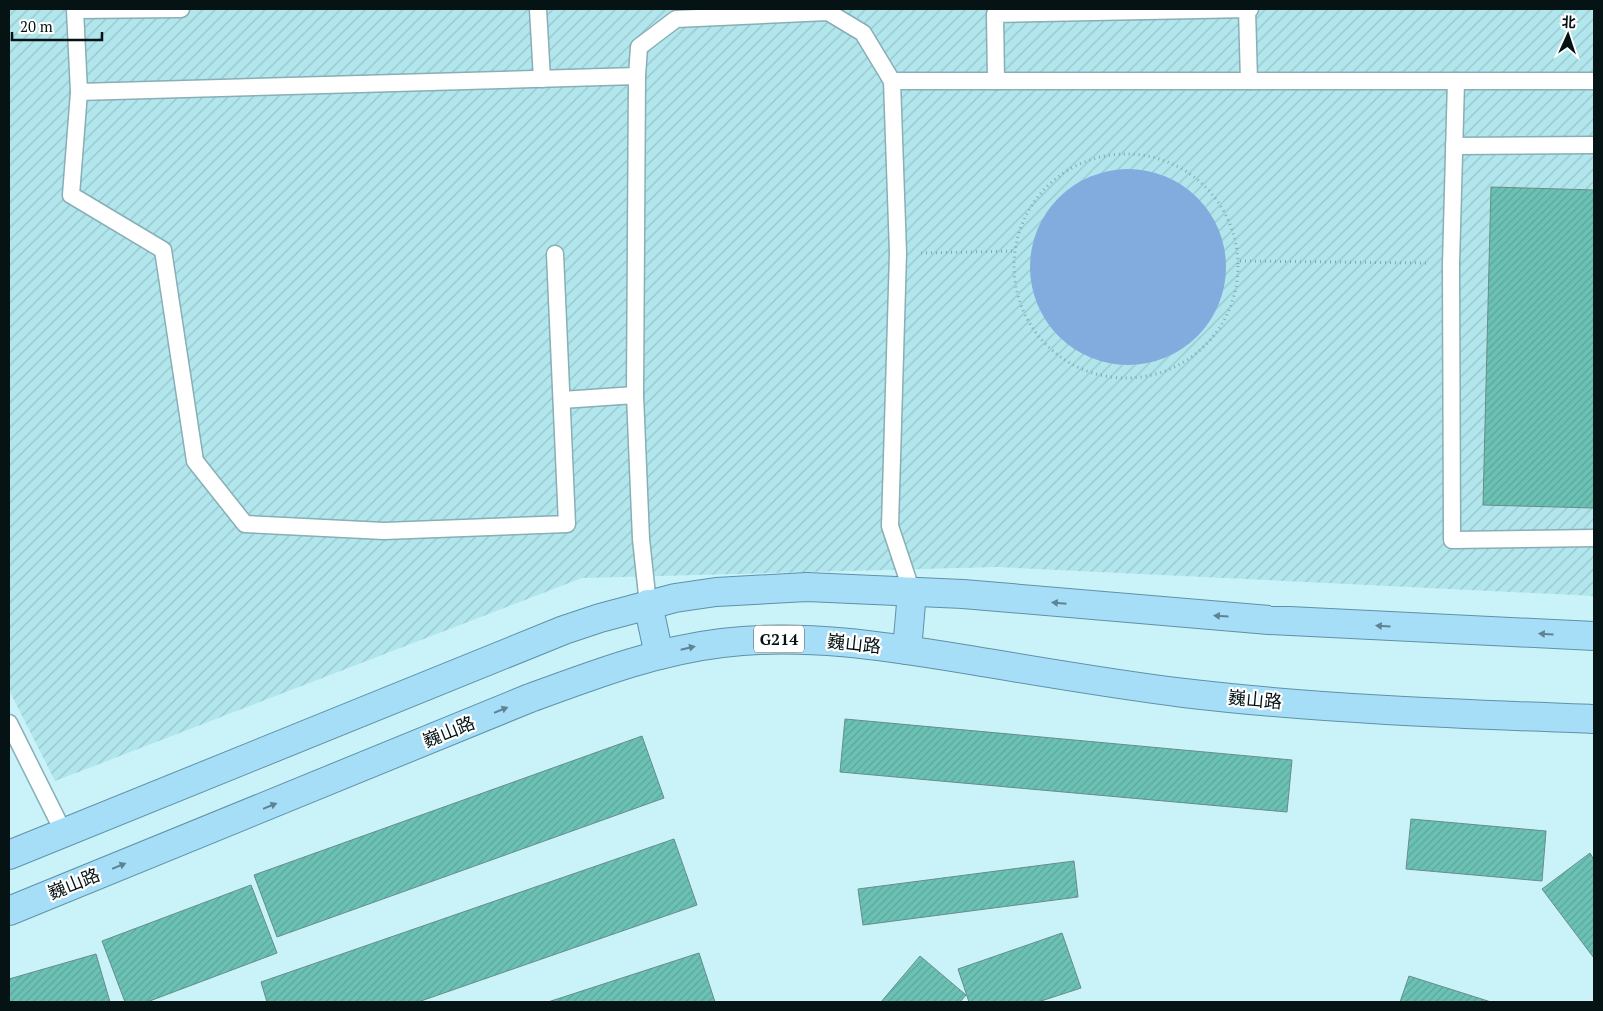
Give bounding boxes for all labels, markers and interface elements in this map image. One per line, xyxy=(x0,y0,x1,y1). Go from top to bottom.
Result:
scale bar xyxy=(12,10,102,42)
north arrow xyxy=(1543,10,1593,60)
text: 北 xyxy=(1561,12,1576,31)
text: 20 m xyxy=(20,16,53,36)
one-way arrow xyxy=(1051,599,1067,607)
one-way arrow xyxy=(1213,612,1229,620)
one-way arrow xyxy=(1375,621,1391,629)
road number: G214 xyxy=(754,626,804,652)
street label: 巍山路 xyxy=(826,628,882,658)
one-way arrow xyxy=(1537,629,1553,637)
one-way arrow xyxy=(680,644,695,652)
street label: 巍山路 xyxy=(1227,685,1283,713)
one-way arrow xyxy=(494,706,508,714)
street label: 巍山路 xyxy=(419,710,478,752)
one-way arrow xyxy=(263,801,277,809)
street label: 巍山路 xyxy=(44,862,103,904)
one-way arrow xyxy=(112,862,126,870)

